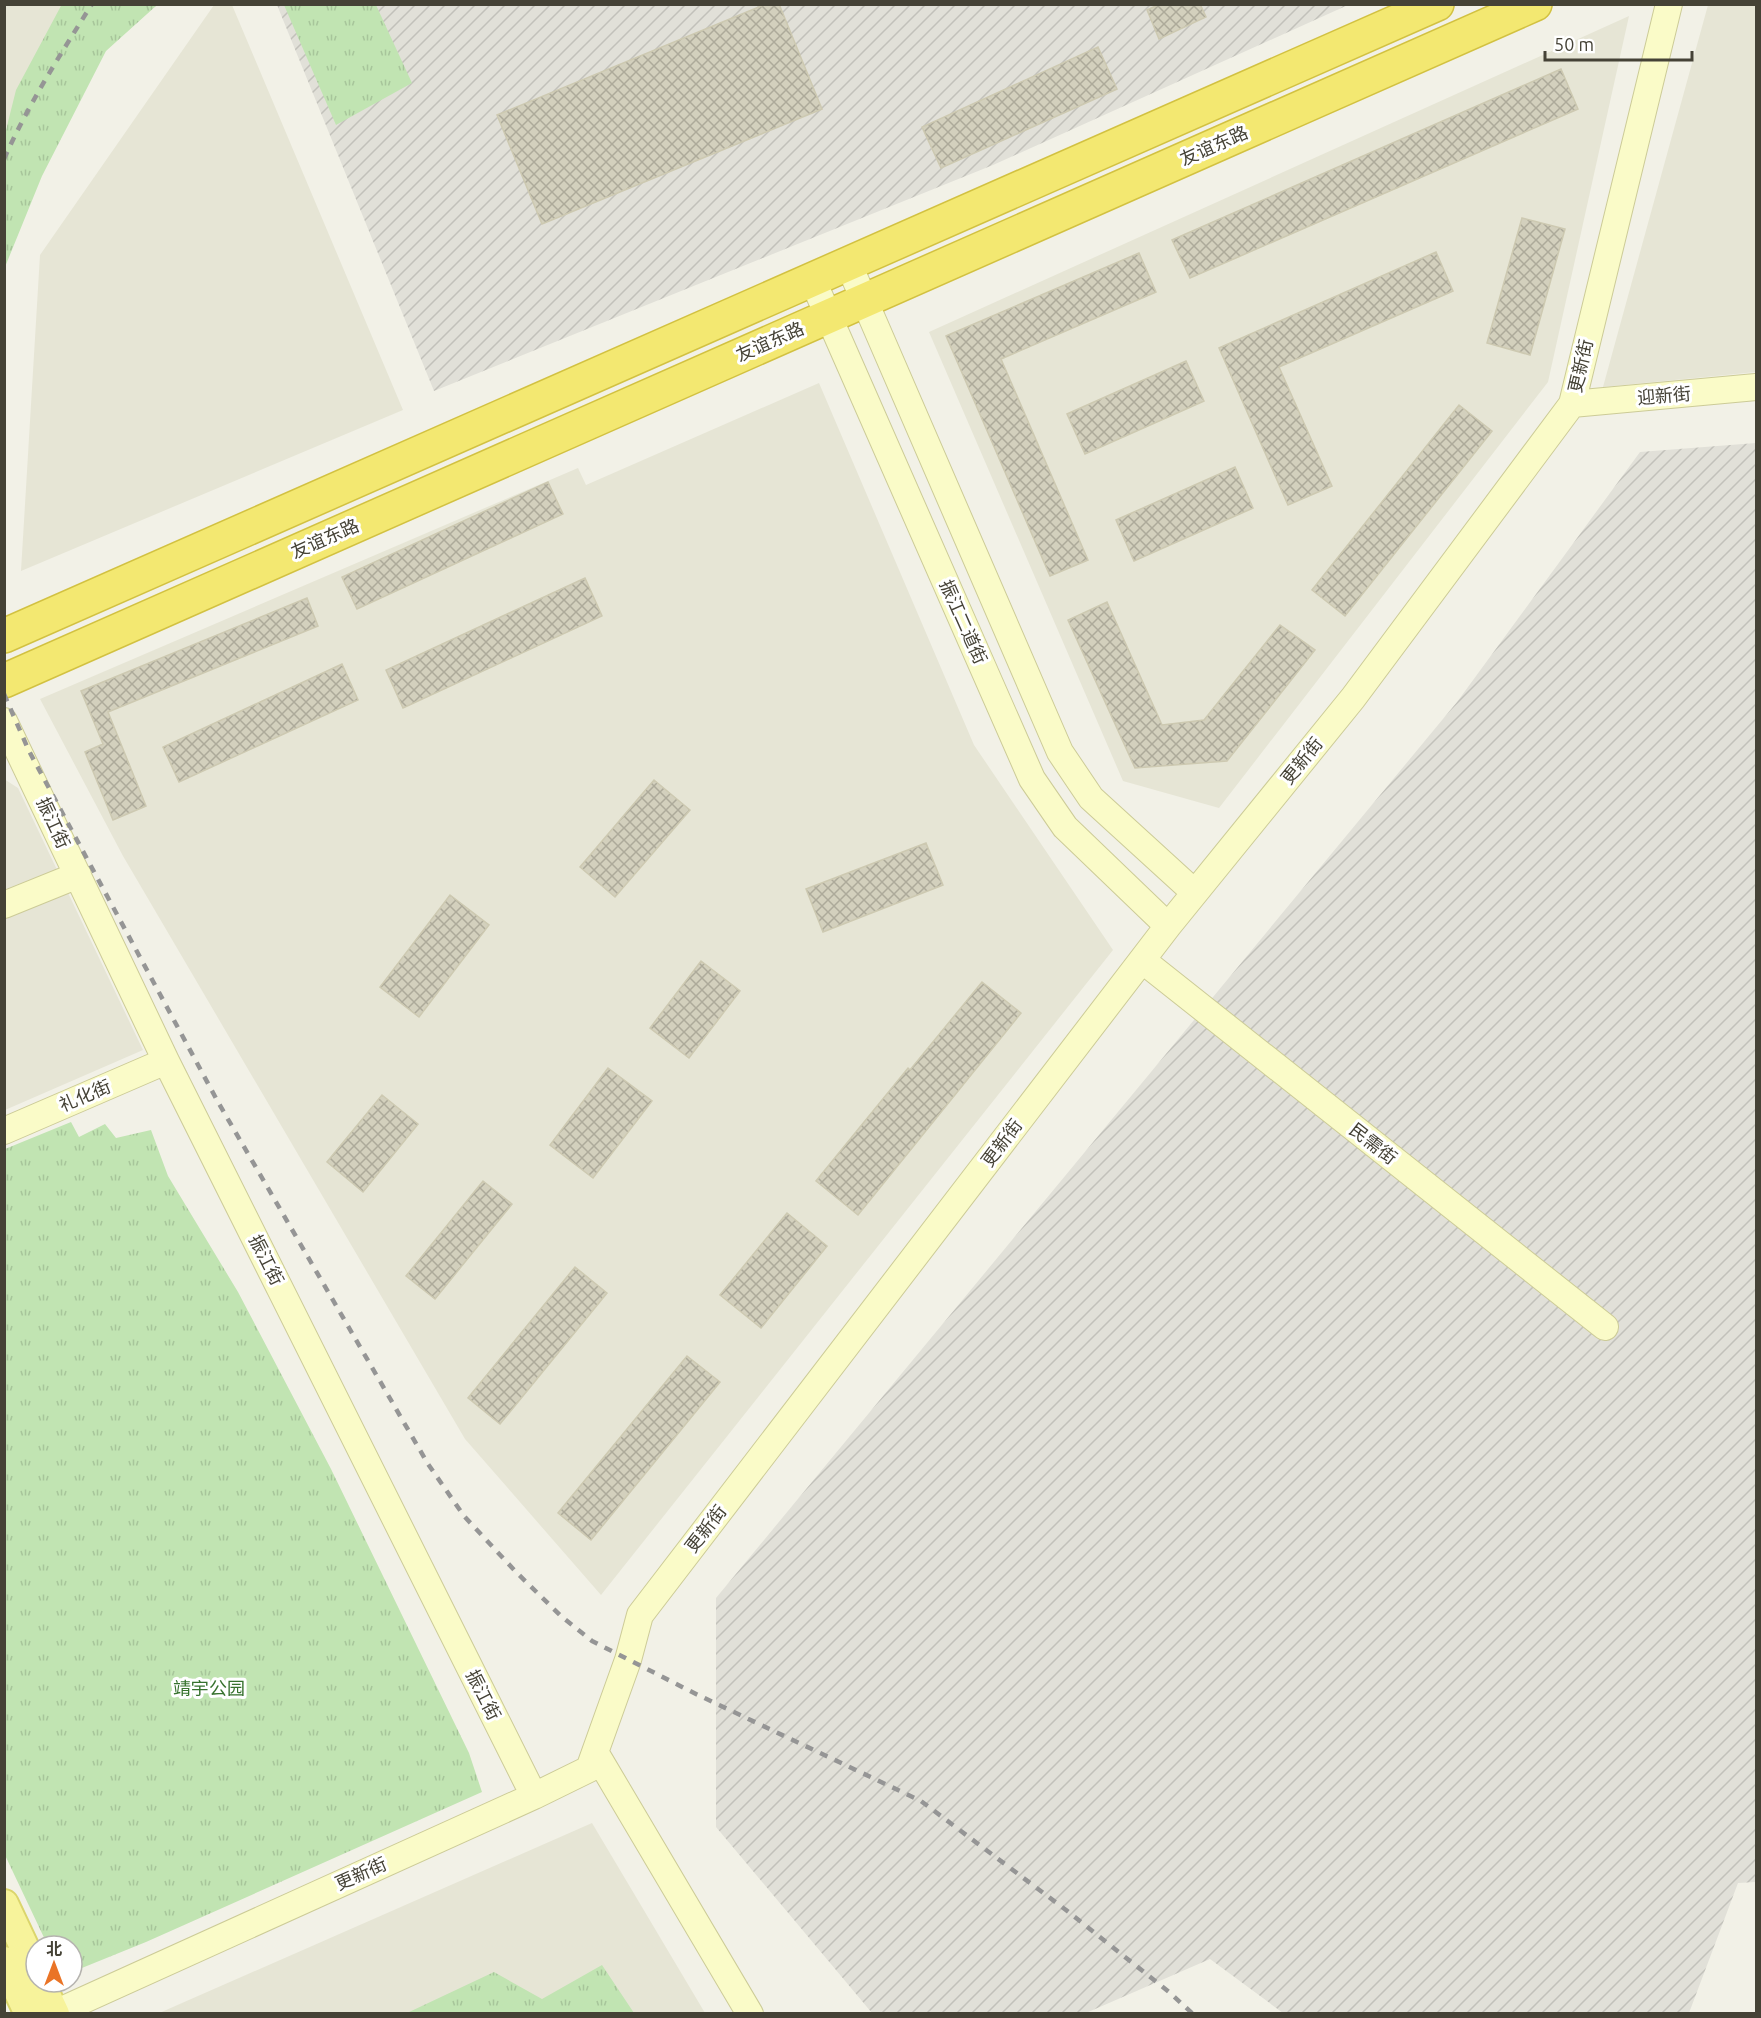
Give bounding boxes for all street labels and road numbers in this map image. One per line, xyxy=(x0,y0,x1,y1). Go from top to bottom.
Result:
street label: 友谊东路 xyxy=(1177,121,1251,169)
street label: 友谊东路 xyxy=(733,317,807,365)
street label: 更新街 xyxy=(1564,337,1596,394)
street label: 迎新街 xyxy=(1636,383,1692,407)
street label: 友谊东路 xyxy=(288,514,362,562)
street label: 振江二道街 xyxy=(936,576,991,667)
street label: 更新街 xyxy=(1276,733,1326,788)
street label: 振江街 xyxy=(33,794,74,851)
street label: 礼化街 xyxy=(56,1075,113,1115)
street label: 更新街 xyxy=(977,1115,1025,1170)
street label: 民需街 xyxy=(1346,1119,1401,1168)
street label: 振江街 xyxy=(246,1231,288,1288)
street label: 更新街 xyxy=(681,1501,730,1556)
street label: 振江街 xyxy=(463,1666,505,1723)
street label: 更新街 xyxy=(332,1853,389,1893)

